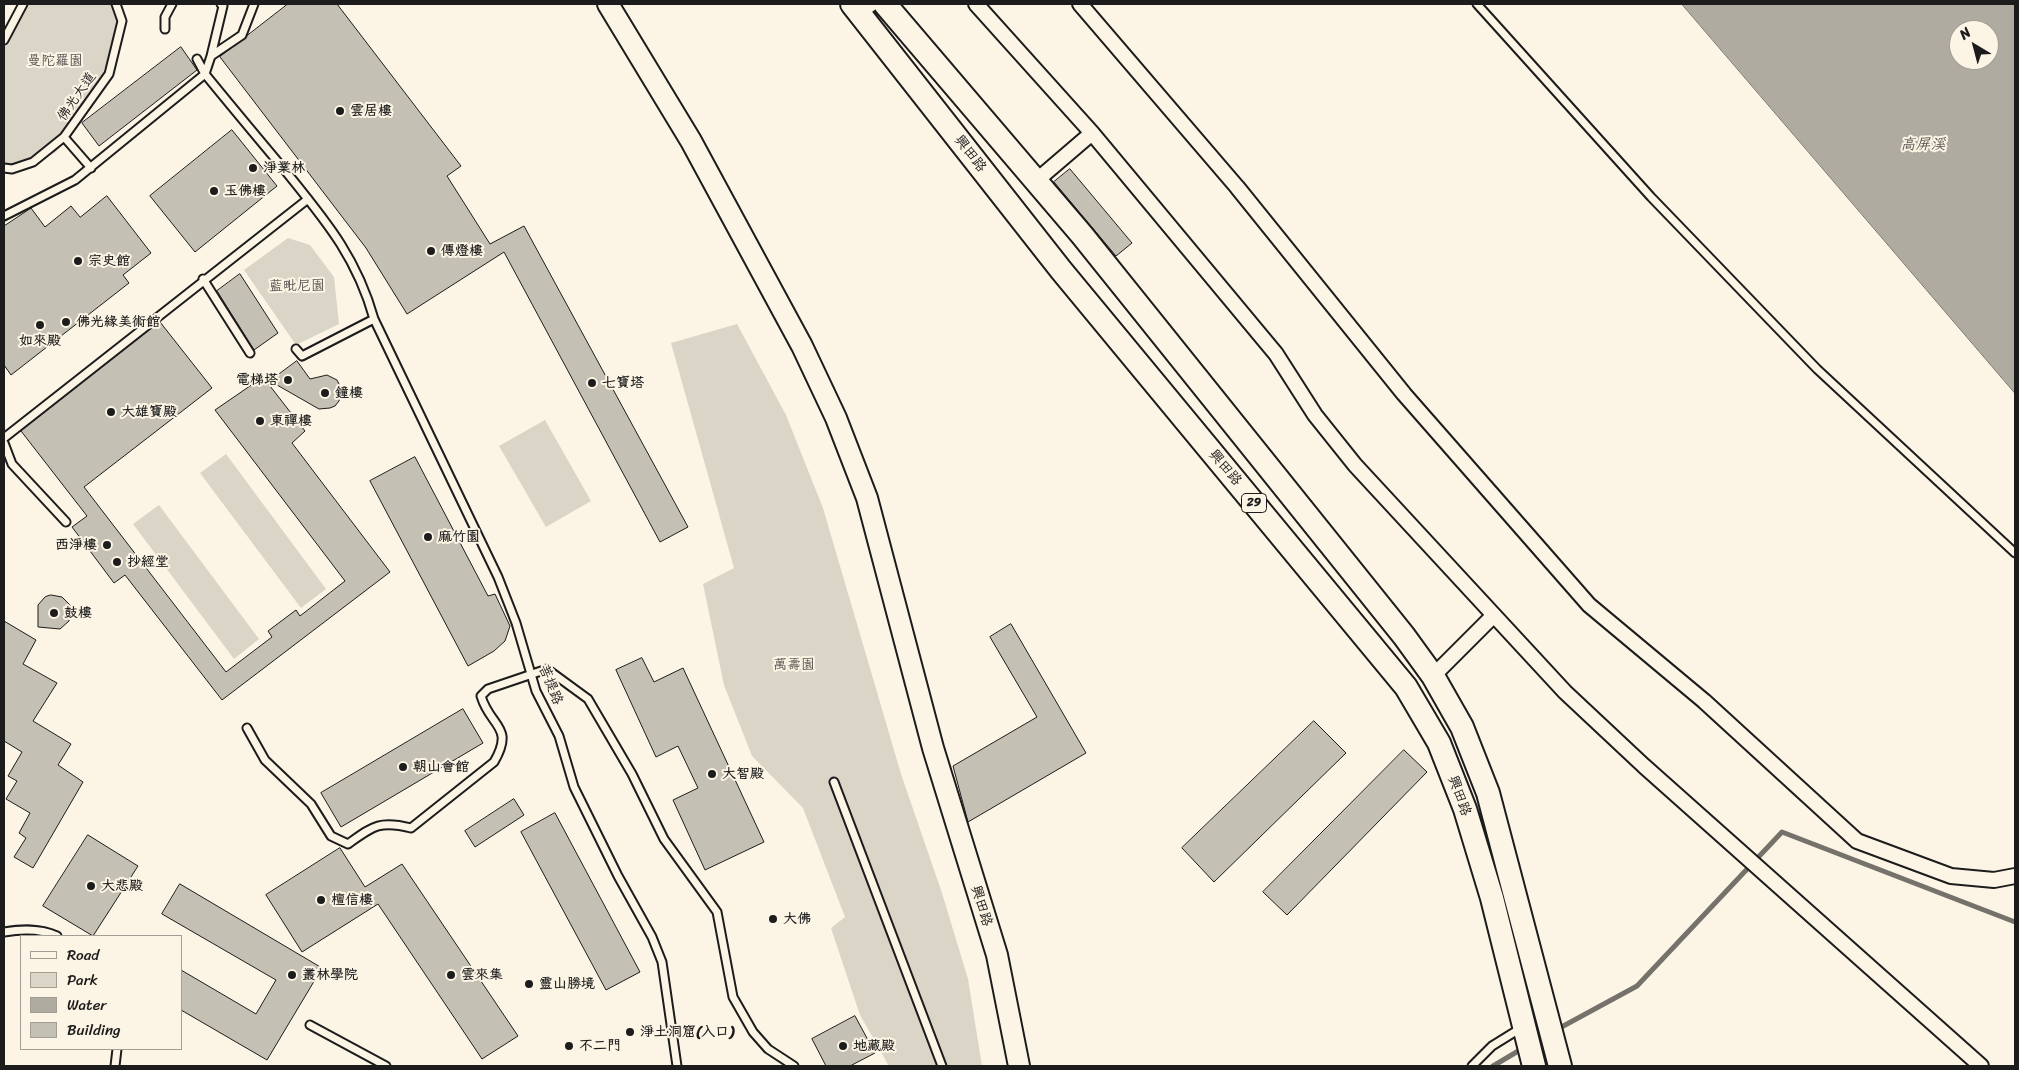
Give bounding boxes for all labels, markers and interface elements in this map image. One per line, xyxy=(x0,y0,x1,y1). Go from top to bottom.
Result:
north arrow xyxy=(1949,20,1999,70)
text: N xyxy=(1954,21,1977,46)
park label: 曼陀羅園 xyxy=(27,53,83,69)
street label: 佛光大道 xyxy=(54,69,100,125)
place label: 雲居樓 xyxy=(350,103,392,119)
marker: 雲居樓 xyxy=(334,105,346,117)
street label: 興田路 xyxy=(950,132,990,176)
water label: 高屏溪 xyxy=(1901,136,1945,154)
place label: 淨業林 xyxy=(263,160,305,176)
marker: 淨業林 xyxy=(247,162,259,174)
place label: 玉佛樓 xyxy=(224,183,266,199)
marker: 玉佛樓 xyxy=(208,185,220,197)
place label: 傳燈樓 xyxy=(441,243,483,259)
marker: 傳燈樓 xyxy=(425,245,437,257)
place label: 宗史館 xyxy=(88,253,130,269)
marker: 宗史館 xyxy=(72,255,84,267)
park label: 藍毗尼園 xyxy=(269,278,325,294)
place label: 佛光緣美術館 xyxy=(76,314,160,330)
marker: 佛光緣美術館 xyxy=(60,316,72,328)
marker: 如來殿 xyxy=(34,319,46,331)
place label: 如來殿 xyxy=(19,333,61,349)
place label: 電梯塔 xyxy=(236,372,278,388)
marker: 電梯塔 xyxy=(282,374,294,386)
place label: 七寶塔 xyxy=(602,375,644,391)
marker: 七寶塔 xyxy=(586,377,598,389)
place label: 鐘樓 xyxy=(335,385,363,401)
marker: 鐘樓 xyxy=(319,387,331,399)
place label: 大雄寶殿 xyxy=(121,404,177,420)
marker: 大雄寶殿 xyxy=(105,406,117,418)
place label: 東禪樓 xyxy=(270,413,312,429)
marker: 東禪樓 xyxy=(254,415,266,427)
street label: 興田路 xyxy=(1205,447,1245,489)
road number: 29 xyxy=(1242,493,1266,512)
place label: 麻竹園 xyxy=(438,529,480,545)
marker: 麻竹園 xyxy=(422,531,434,543)
place label: 西淨樓 xyxy=(55,537,97,553)
marker: 西淨樓 xyxy=(101,539,113,551)
place label: 抄經堂 xyxy=(127,554,169,570)
marker: 抄經堂 xyxy=(111,556,123,568)
place label: 鼓樓 xyxy=(64,605,92,621)
marker: 鼓樓 xyxy=(48,607,60,619)
park label: 萬壽園 xyxy=(773,657,815,673)
street label: 菩提路 xyxy=(534,662,566,708)
place label: 朝山會館 xyxy=(413,759,469,775)
marker: 朝山會館 xyxy=(397,761,409,773)
place label: 大智殿 xyxy=(722,766,764,782)
marker: 大智殿 xyxy=(706,768,718,780)
street label: 興田路 xyxy=(1444,773,1474,819)
place label: 大悲殿 xyxy=(101,878,143,894)
marker: 大悲殿 xyxy=(85,880,97,892)
street label: 興田路 xyxy=(967,883,995,929)
place label: 檀信樓 xyxy=(331,892,373,908)
marker: 檀信樓 xyxy=(315,894,327,906)
place label: 大佛 xyxy=(783,911,811,927)
marker: 大佛 xyxy=(767,913,779,925)
legend xyxy=(20,935,182,1050)
text: Road xyxy=(67,942,99,968)
text: Park xyxy=(67,967,98,993)
place label: 叢林學院 xyxy=(302,967,358,983)
place label: 雲來集 xyxy=(461,967,503,983)
marker: 叢林學院 xyxy=(286,969,298,981)
marker: 雲來集 xyxy=(445,969,457,981)
place label: 靈山勝境 xyxy=(539,976,595,992)
marker: 靈山勝境 xyxy=(523,978,535,990)
text: Water xyxy=(67,992,107,1018)
text: Building xyxy=(67,1017,121,1043)
place label: 淨土洞窟(入口) xyxy=(640,1024,734,1040)
marker: 淨土洞窟(入口) xyxy=(624,1026,636,1038)
place label: 不二門 xyxy=(579,1038,621,1054)
place label: 地藏殿 xyxy=(853,1038,895,1054)
marker: 不二門 xyxy=(563,1040,575,1052)
marker: 地藏殿 xyxy=(837,1040,849,1052)

